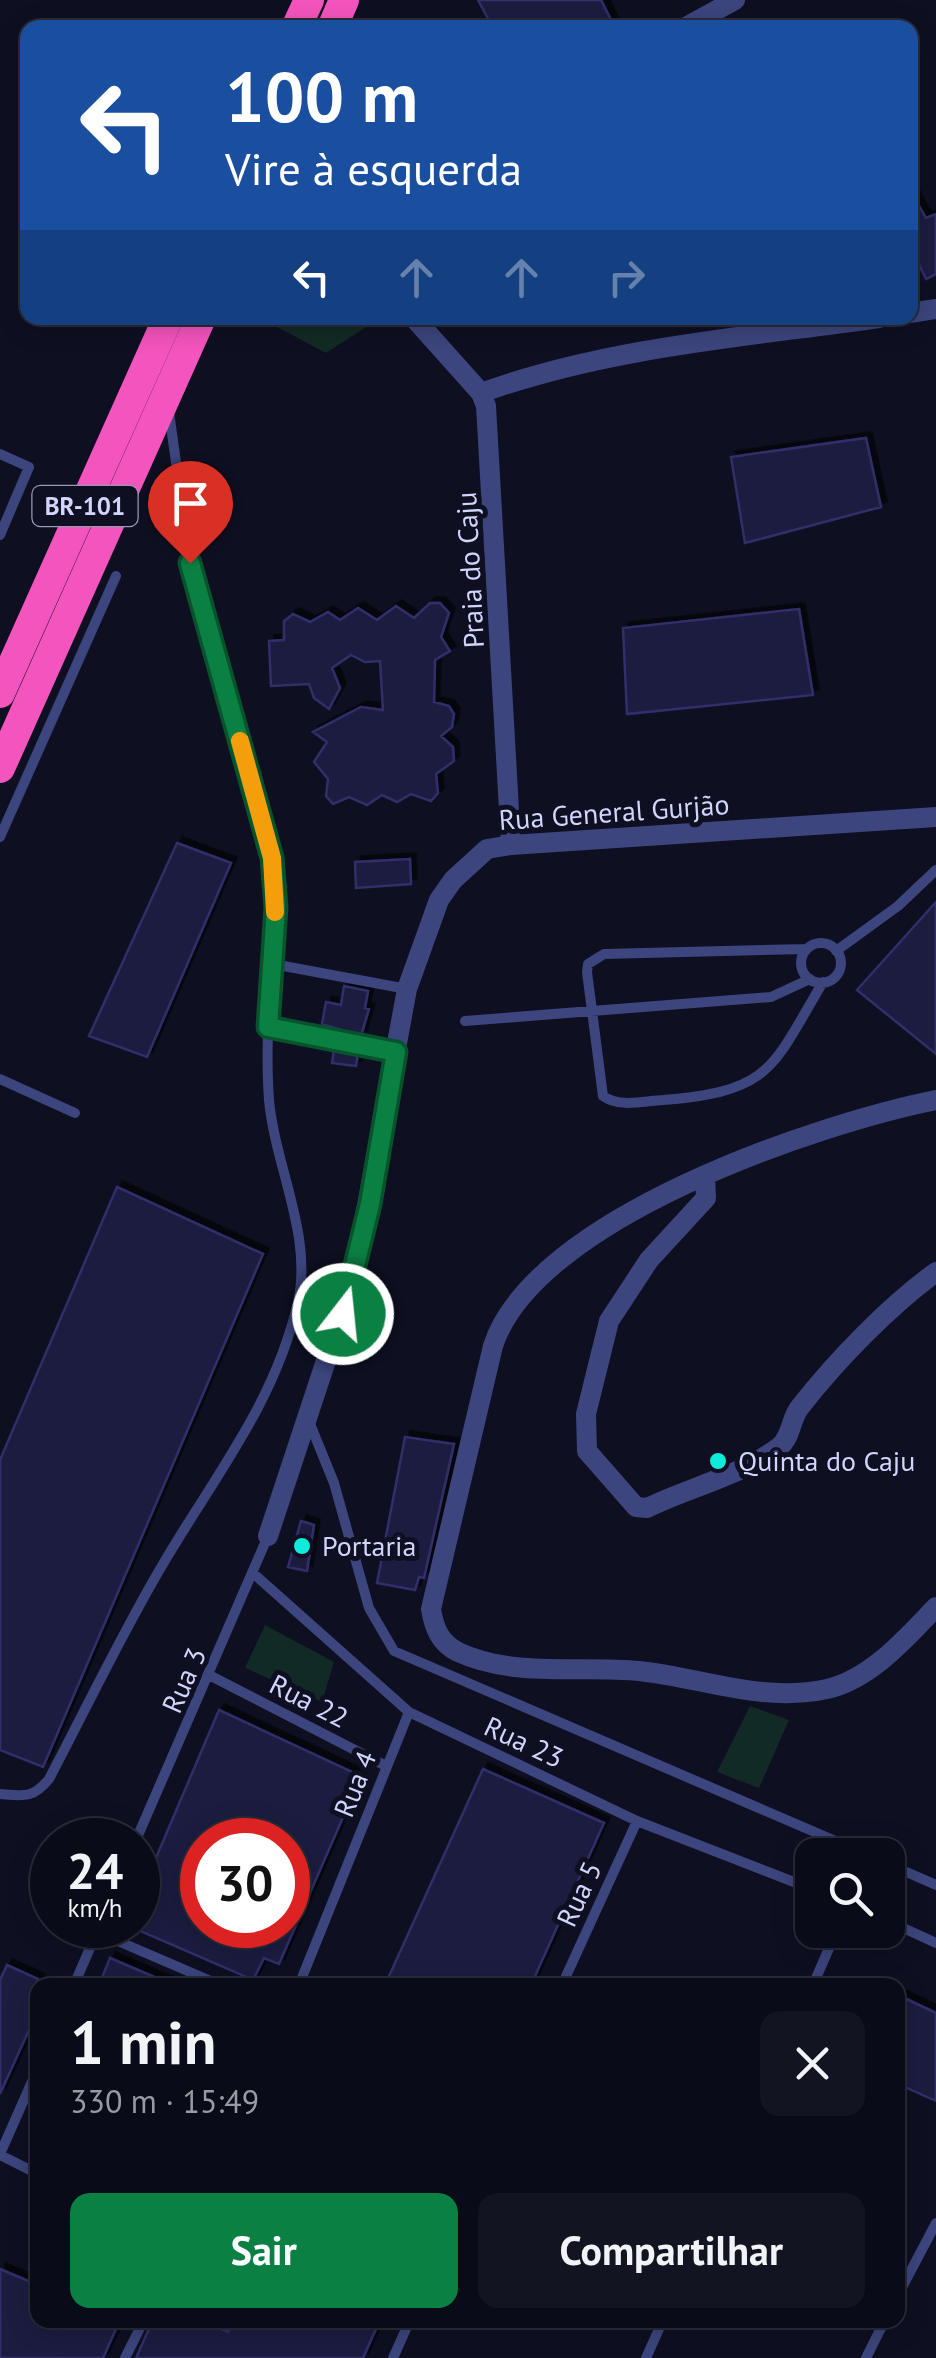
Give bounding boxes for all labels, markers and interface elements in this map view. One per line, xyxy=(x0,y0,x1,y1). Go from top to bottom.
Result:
text: 100 m xyxy=(225,51,418,141)
icon: left xyxy=(60,60,190,190)
text: Vire à esquerda xyxy=(225,139,522,197)
icon: left xyxy=(284,250,339,305)
icon: ahead xyxy=(389,250,444,305)
icon: ahead xyxy=(494,250,549,305)
icon: right xyxy=(599,250,654,305)
pin xyxy=(148,461,233,564)
icon: arrive xyxy=(163,476,218,531)
road number: BR-101 xyxy=(32,486,138,526)
street label: Praia do Caju xyxy=(447,491,492,649)
street label: Rua General Gurjão xyxy=(497,785,730,838)
position arrow xyxy=(291,1262,395,1366)
place label: Quinta do Caju xyxy=(738,1442,915,1479)
marker: Quinta do Caju xyxy=(707,1450,729,1472)
place label: Portaria xyxy=(322,1527,416,1564)
marker: Portaria xyxy=(291,1535,313,1557)
street label: Rua 3 xyxy=(153,1641,214,1718)
street label: Rua 22 xyxy=(264,1665,355,1736)
street label: Rua 23 xyxy=(479,1707,570,1776)
street label: Rua 4 xyxy=(325,1745,384,1822)
speed limit sign: 30 xyxy=(180,1818,310,1948)
text: 24 xyxy=(67,1838,123,1903)
map controls xyxy=(795,1838,905,1948)
button: search xyxy=(795,1838,905,1948)
street label: Rua 5 xyxy=(547,1855,610,1932)
text: km/h xyxy=(68,1892,122,1924)
text: 1 min xyxy=(70,2003,216,2081)
button: close xyxy=(760,2011,865,2116)
text: 330 m · 15:49 xyxy=(70,2080,259,2122)
button: Sair xyxy=(70,2193,458,2308)
button: Compartilhar xyxy=(478,2193,865,2308)

